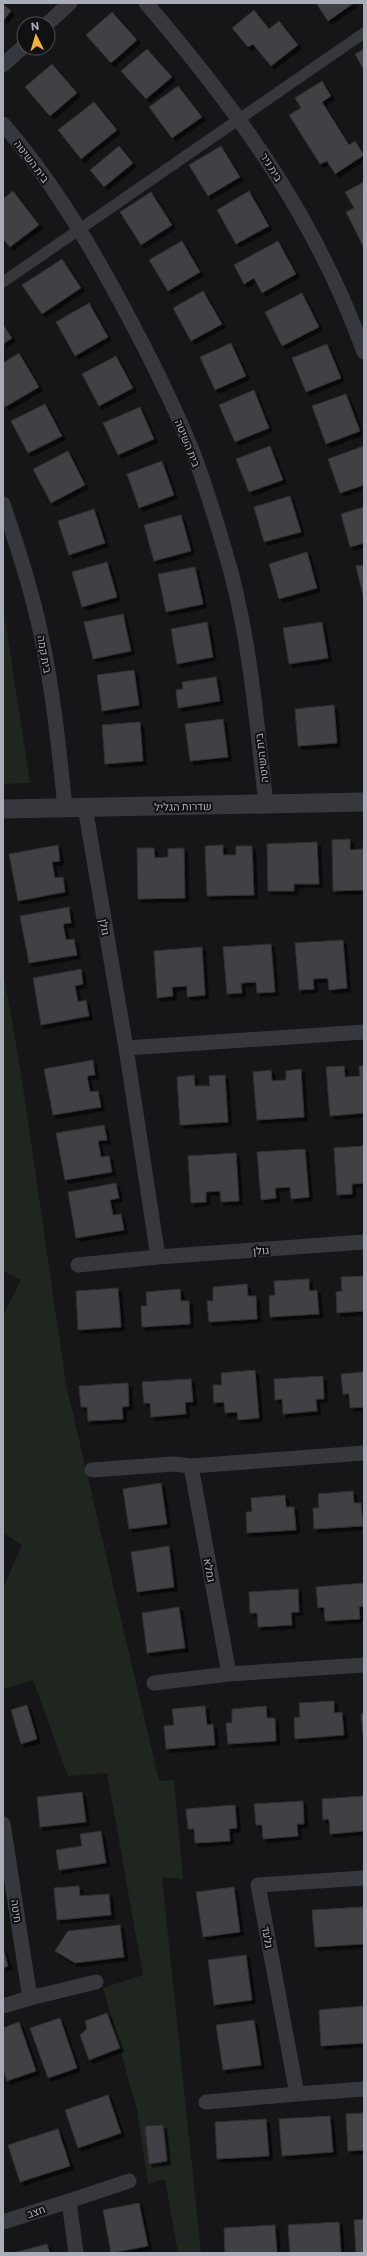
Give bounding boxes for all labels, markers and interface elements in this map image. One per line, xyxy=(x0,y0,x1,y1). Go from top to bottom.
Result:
north arrow xyxy=(16,16,56,56)
text: N xyxy=(30,19,40,32)
street label: בית השיטה xyxy=(12,137,52,185)
street label: בית ניר xyxy=(258,150,286,184)
street label: בית השיטה xyxy=(173,417,203,469)
street label: בית קמה xyxy=(35,634,55,674)
street label: בית השיטה xyxy=(251,732,270,784)
street label: שדרות הגליל xyxy=(154,799,212,813)
street label: גולן xyxy=(97,918,113,936)
street label: גולן xyxy=(252,1243,270,1257)
street label: גמלא xyxy=(202,1557,218,1583)
street label: חיטה xyxy=(9,1899,25,1923)
street label: גלעד xyxy=(260,1925,276,1949)
street label: חצב xyxy=(25,2202,47,2220)

